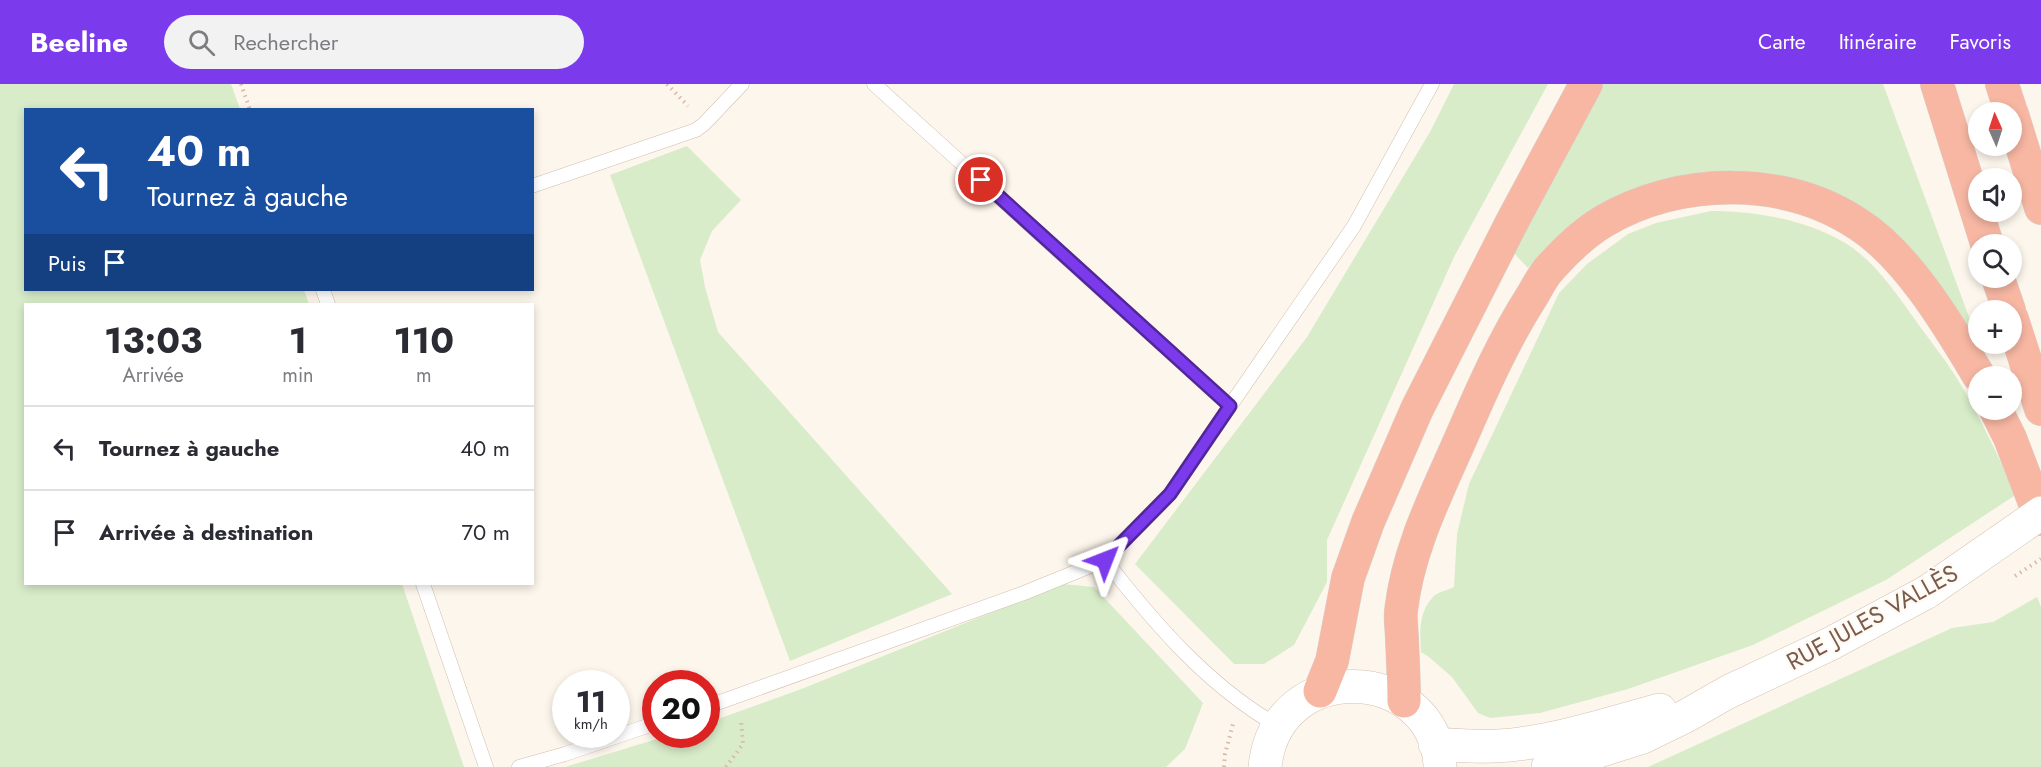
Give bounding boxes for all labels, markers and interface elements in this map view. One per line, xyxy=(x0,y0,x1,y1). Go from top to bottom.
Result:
search box xyxy=(164,15,584,69)
text: Beeline xyxy=(30,22,128,63)
icon: search xyxy=(185,26,218,59)
text: Rechercher xyxy=(233,26,338,58)
text: Carte xyxy=(1758,27,1806,57)
text: Itinéraire xyxy=(1839,27,1917,57)
text: Favoris xyxy=(1950,27,2011,57)
north arrow xyxy=(1968,102,2022,156)
map controls xyxy=(1968,102,2022,420)
text: 40 m xyxy=(147,121,251,182)
icon: left xyxy=(48,132,126,210)
pin xyxy=(955,154,1006,205)
icon: arrive xyxy=(964,163,997,196)
button: sound xyxy=(1968,168,2022,222)
text: Tournez à gauche xyxy=(147,177,348,216)
button: search xyxy=(1968,234,2022,288)
icon: arrive xyxy=(98,246,131,279)
text: Puis xyxy=(48,247,86,279)
button: + xyxy=(1968,300,2022,354)
text: 13:03 xyxy=(104,314,202,366)
text: 1 xyxy=(289,314,307,366)
text: 110 xyxy=(394,314,454,366)
text: Arrivée xyxy=(123,361,184,390)
text: min xyxy=(282,361,314,390)
text: m xyxy=(416,361,432,390)
button: − xyxy=(1968,366,2022,420)
icon: left xyxy=(48,432,81,465)
text: Tournez à gauche xyxy=(99,432,279,464)
text: 40 m xyxy=(460,432,510,464)
icon: arrive xyxy=(48,516,81,549)
text: Arrivée à destination xyxy=(99,516,313,548)
text: 70 m xyxy=(461,516,510,548)
position arrow xyxy=(1073,528,1137,592)
street label: RUE JULES VALLÈS xyxy=(1780,555,1964,679)
speed limit sign: 20 xyxy=(642,670,720,748)
text: 11 xyxy=(576,680,606,723)
text: km/h xyxy=(574,713,608,735)

